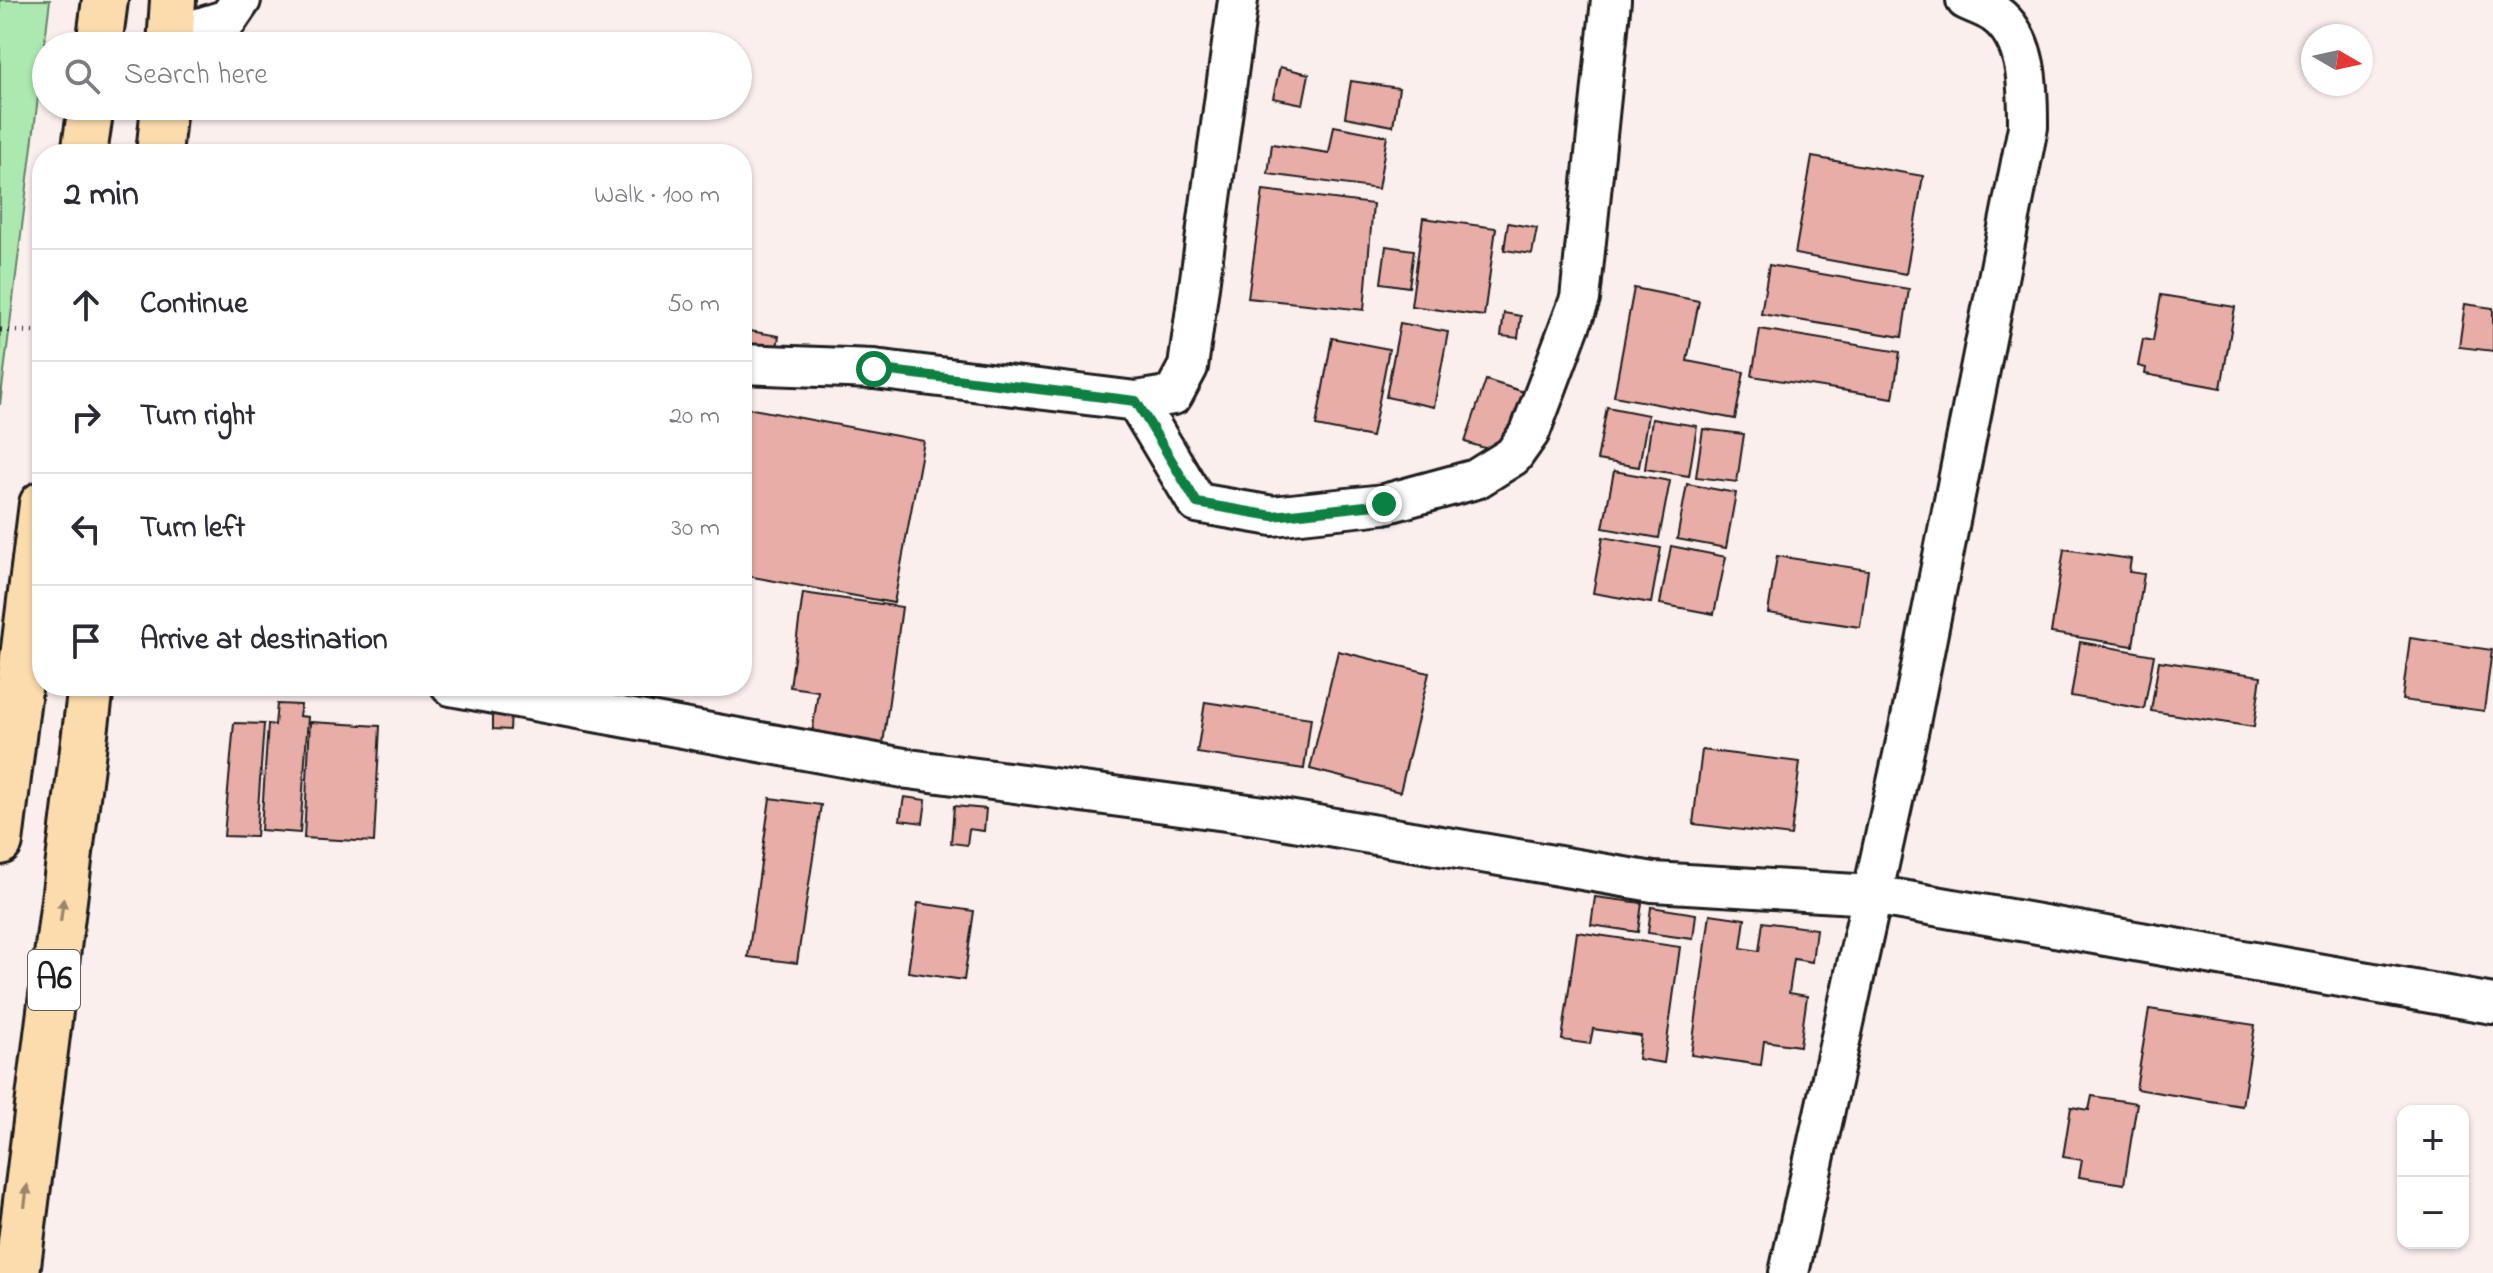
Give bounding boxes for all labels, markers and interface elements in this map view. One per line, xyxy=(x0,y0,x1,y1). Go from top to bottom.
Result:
north arrow xyxy=(2301,24,2373,96)
search box xyxy=(32,32,752,120)
icon: search xyxy=(60,54,104,98)
text: Search here xyxy=(124,54,268,98)
text: 2 min xyxy=(64,171,139,221)
text: Walk · 100 m xyxy=(594,177,720,215)
icon: ahead xyxy=(64,283,108,327)
text: Continue xyxy=(140,283,248,327)
text: 50 m xyxy=(667,286,720,324)
route start xyxy=(856,351,892,387)
icon: right xyxy=(64,395,108,439)
text: Turn right xyxy=(140,395,255,439)
text: 20 m xyxy=(669,398,720,436)
route end xyxy=(1366,486,1402,522)
icon: left xyxy=(64,507,108,551)
text: Turn left xyxy=(140,507,245,551)
text: 30 m xyxy=(671,510,720,548)
icon: arrive xyxy=(64,619,108,663)
text: Arrive at destination xyxy=(140,619,388,663)
one-way arrow xyxy=(56,897,69,922)
road number: A6 xyxy=(28,950,80,1010)
map controls xyxy=(2397,1105,2469,1249)
button: + xyxy=(2397,1105,2469,1177)
button: − xyxy=(2397,1177,2469,1249)
one-way arrow xyxy=(20,1183,33,1208)

